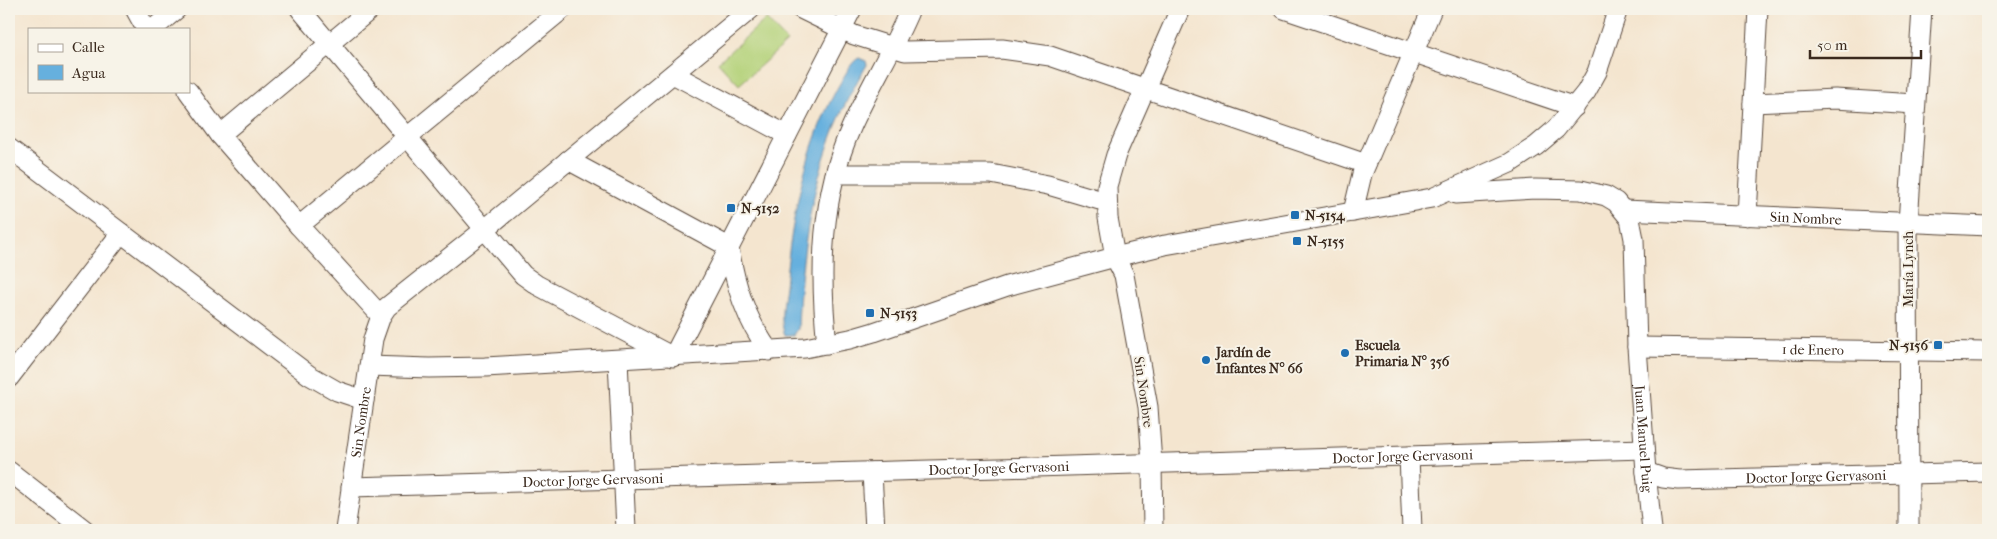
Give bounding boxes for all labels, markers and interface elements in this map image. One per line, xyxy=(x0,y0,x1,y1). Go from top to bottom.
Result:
legend xyxy=(28,28,190,92)
scale bar xyxy=(1810,28,1921,60)
text: 50 m xyxy=(1817,36,1848,54)
text: Calle xyxy=(72,38,105,56)
text: Agua xyxy=(71,64,106,82)
place label: N-5152 xyxy=(741,200,780,217)
marker: N-5152 xyxy=(725,202,737,214)
place label: N-5154 xyxy=(1305,207,1345,224)
street label: Sin Nombre xyxy=(1770,208,1842,229)
marker: N-5154 xyxy=(1289,209,1301,221)
street label: María Lynch xyxy=(1900,231,1917,307)
place label: N-5155 xyxy=(1307,233,1344,250)
marker: N-5155 xyxy=(1291,235,1303,247)
place label: N-5153 xyxy=(880,305,917,322)
marker: N-5153 xyxy=(864,307,876,319)
place label: Escuela Primaria N° 356 xyxy=(1355,337,1450,370)
place label: N-5156 xyxy=(1889,337,1928,354)
marker: N-5156 xyxy=(1932,339,1944,351)
street label: 1 de Enero xyxy=(1782,341,1844,359)
place label: Jardín de Infantes N° 66 xyxy=(1214,344,1303,377)
marker: Escuela Primaria N° 356 xyxy=(1339,347,1351,359)
marker: Jardín de Infantes N° 66 xyxy=(1200,354,1212,366)
street label: Sin Nombre xyxy=(1130,355,1157,429)
street label: Juan Manuel Puig xyxy=(1631,384,1656,494)
street label: Sin Nombre xyxy=(348,386,375,459)
street label: Doctor Jorge Gervasoni xyxy=(1332,446,1473,467)
street label: Doctor Jorge Gervasoni xyxy=(928,458,1069,479)
street label: Doctor Jorge Gervasoni xyxy=(1745,467,1886,487)
street label: Doctor Jorge Gervasoni xyxy=(522,470,664,491)

